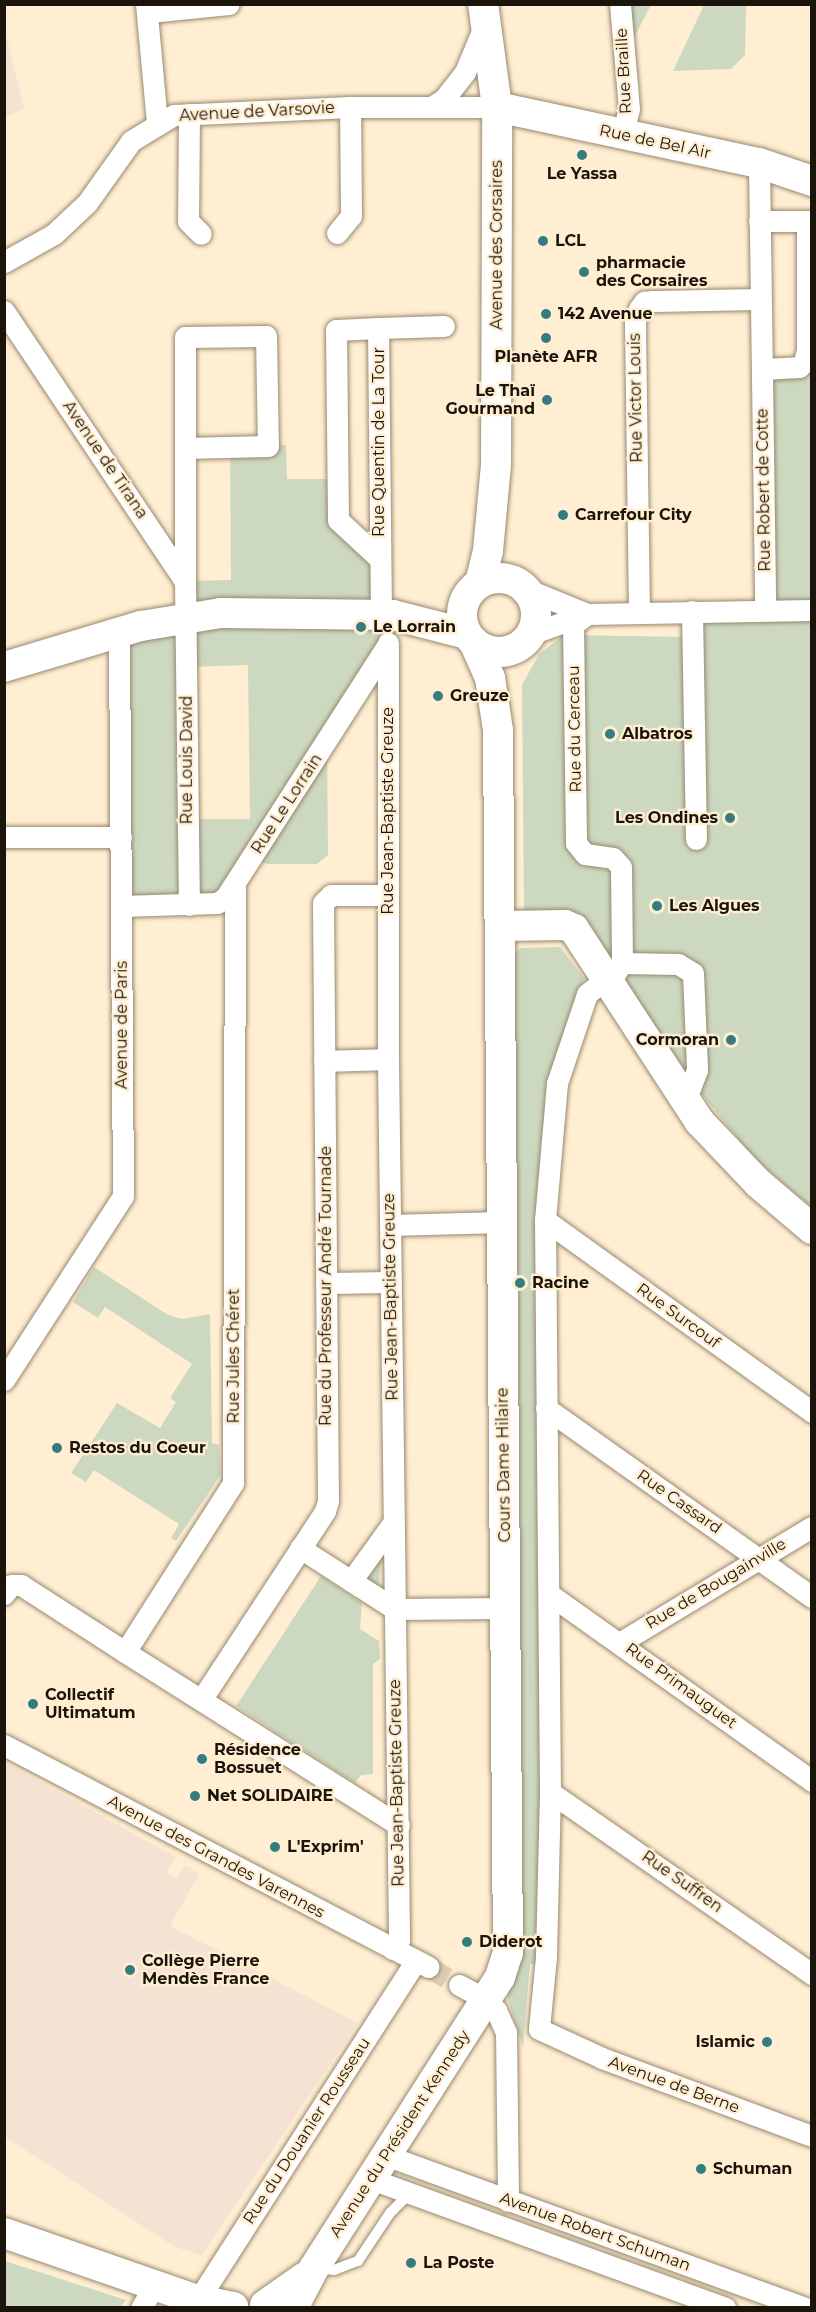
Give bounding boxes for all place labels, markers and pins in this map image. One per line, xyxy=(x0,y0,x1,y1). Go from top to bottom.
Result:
marker: Le Yassa xyxy=(575,148,589,162)
place label: Le Yassa xyxy=(547,164,617,184)
place label: LCL xyxy=(555,231,586,251)
marker: LCL xyxy=(536,234,550,248)
place label: pharmacie des Corsaires xyxy=(596,253,707,291)
marker: pharmacie des Corsaires xyxy=(577,265,591,279)
place label: 142 Avenue xyxy=(558,304,653,324)
marker: 142 Avenue xyxy=(539,307,553,321)
marker: Planète AFR xyxy=(539,331,553,345)
place label: Planète AFR xyxy=(494,347,598,367)
place label: Le Thaï Gourmand xyxy=(446,381,535,419)
marker: Le Thaï Gourmand xyxy=(540,393,554,407)
place label: Carrefour City xyxy=(575,505,692,525)
marker: Carrefour City xyxy=(556,508,570,522)
place label: Le Lorrain xyxy=(373,617,456,637)
marker: Le Lorrain xyxy=(354,620,368,634)
place label: Greuze xyxy=(450,686,509,706)
marker: Greuze xyxy=(431,689,445,703)
place label: Albatros xyxy=(622,724,693,744)
marker: Albatros xyxy=(603,727,617,741)
place label: Les Ondines xyxy=(615,808,718,828)
marker: Les Ondines xyxy=(723,811,737,825)
place label: Les Algues xyxy=(669,896,760,916)
marker: Les Algues xyxy=(650,899,664,913)
place label: Cormoran xyxy=(636,1030,719,1050)
marker: Cormoran xyxy=(724,1033,738,1047)
place label: Racine xyxy=(532,1273,589,1293)
marker: Racine xyxy=(513,1276,527,1290)
place label: Restos du Coeur xyxy=(69,1438,206,1458)
marker: Restos du Coeur xyxy=(50,1441,64,1455)
place label: Collectif Ultimatum xyxy=(45,1685,136,1723)
marker: Collectif Ultimatum xyxy=(26,1697,40,1711)
place label: Résidence Bossuet xyxy=(214,1740,301,1778)
marker: Résidence Bossuet xyxy=(195,1752,209,1766)
place label: Net SOLIDAIRE xyxy=(207,1786,333,1806)
marker: Net SOLIDAIRE xyxy=(188,1789,202,1803)
place label: L'Exprim' xyxy=(287,1837,364,1857)
marker: L'Exprim' xyxy=(268,1840,282,1854)
place label: Diderot xyxy=(479,1932,542,1952)
marker: Diderot xyxy=(460,1935,474,1949)
place label: Collège Pierre Mendès France xyxy=(142,1951,269,1989)
marker: Collège Pierre Mendès France xyxy=(123,1963,137,1977)
place label: Islamic xyxy=(696,2032,755,2052)
marker: Islamic xyxy=(760,2035,774,2049)
place label: Schuman xyxy=(713,2159,792,2179)
marker: Schuman xyxy=(694,2162,708,2176)
place label: La Poste xyxy=(423,2253,494,2273)
marker: La Poste xyxy=(404,2256,418,2270)

